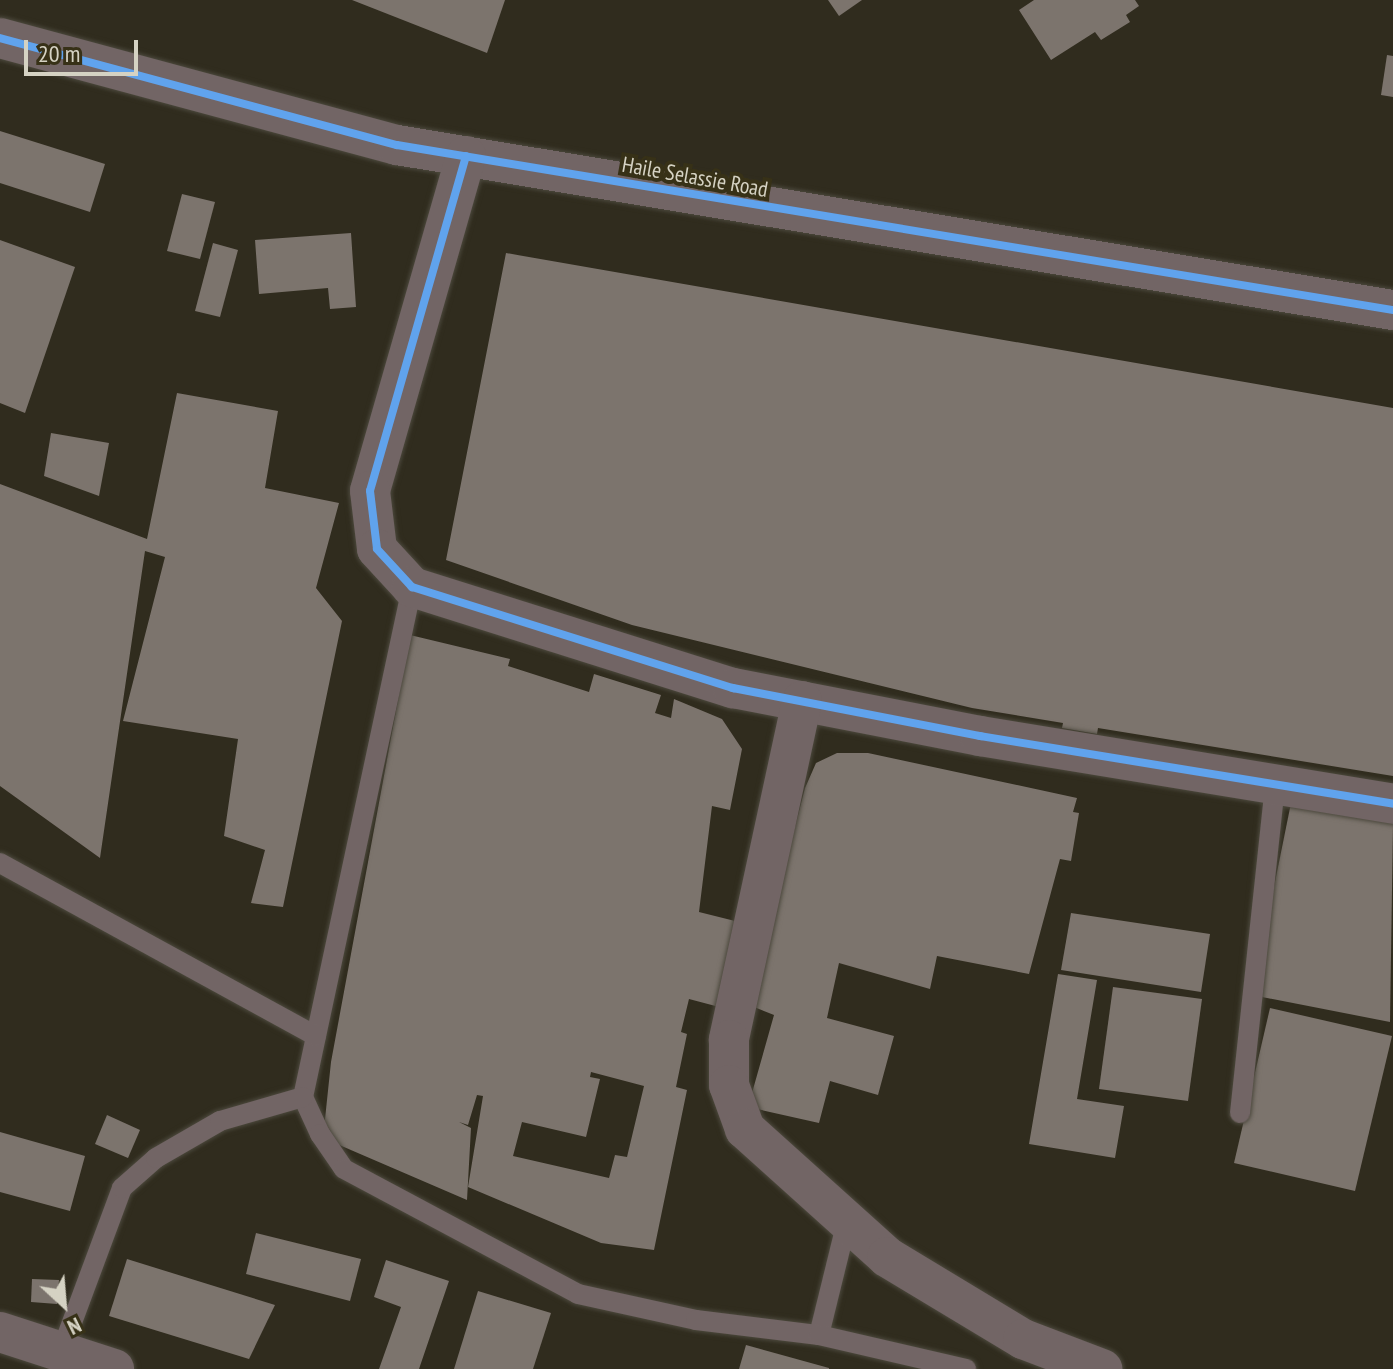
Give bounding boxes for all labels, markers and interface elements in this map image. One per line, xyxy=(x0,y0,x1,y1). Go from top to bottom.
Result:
scale bar xyxy=(28,24,142,74)
text: 20 m xyxy=(38,38,80,69)
street label: Haile Selassie Road xyxy=(620,151,770,203)
north arrow xyxy=(24,1265,104,1345)
text: N xyxy=(63,1311,86,1342)

